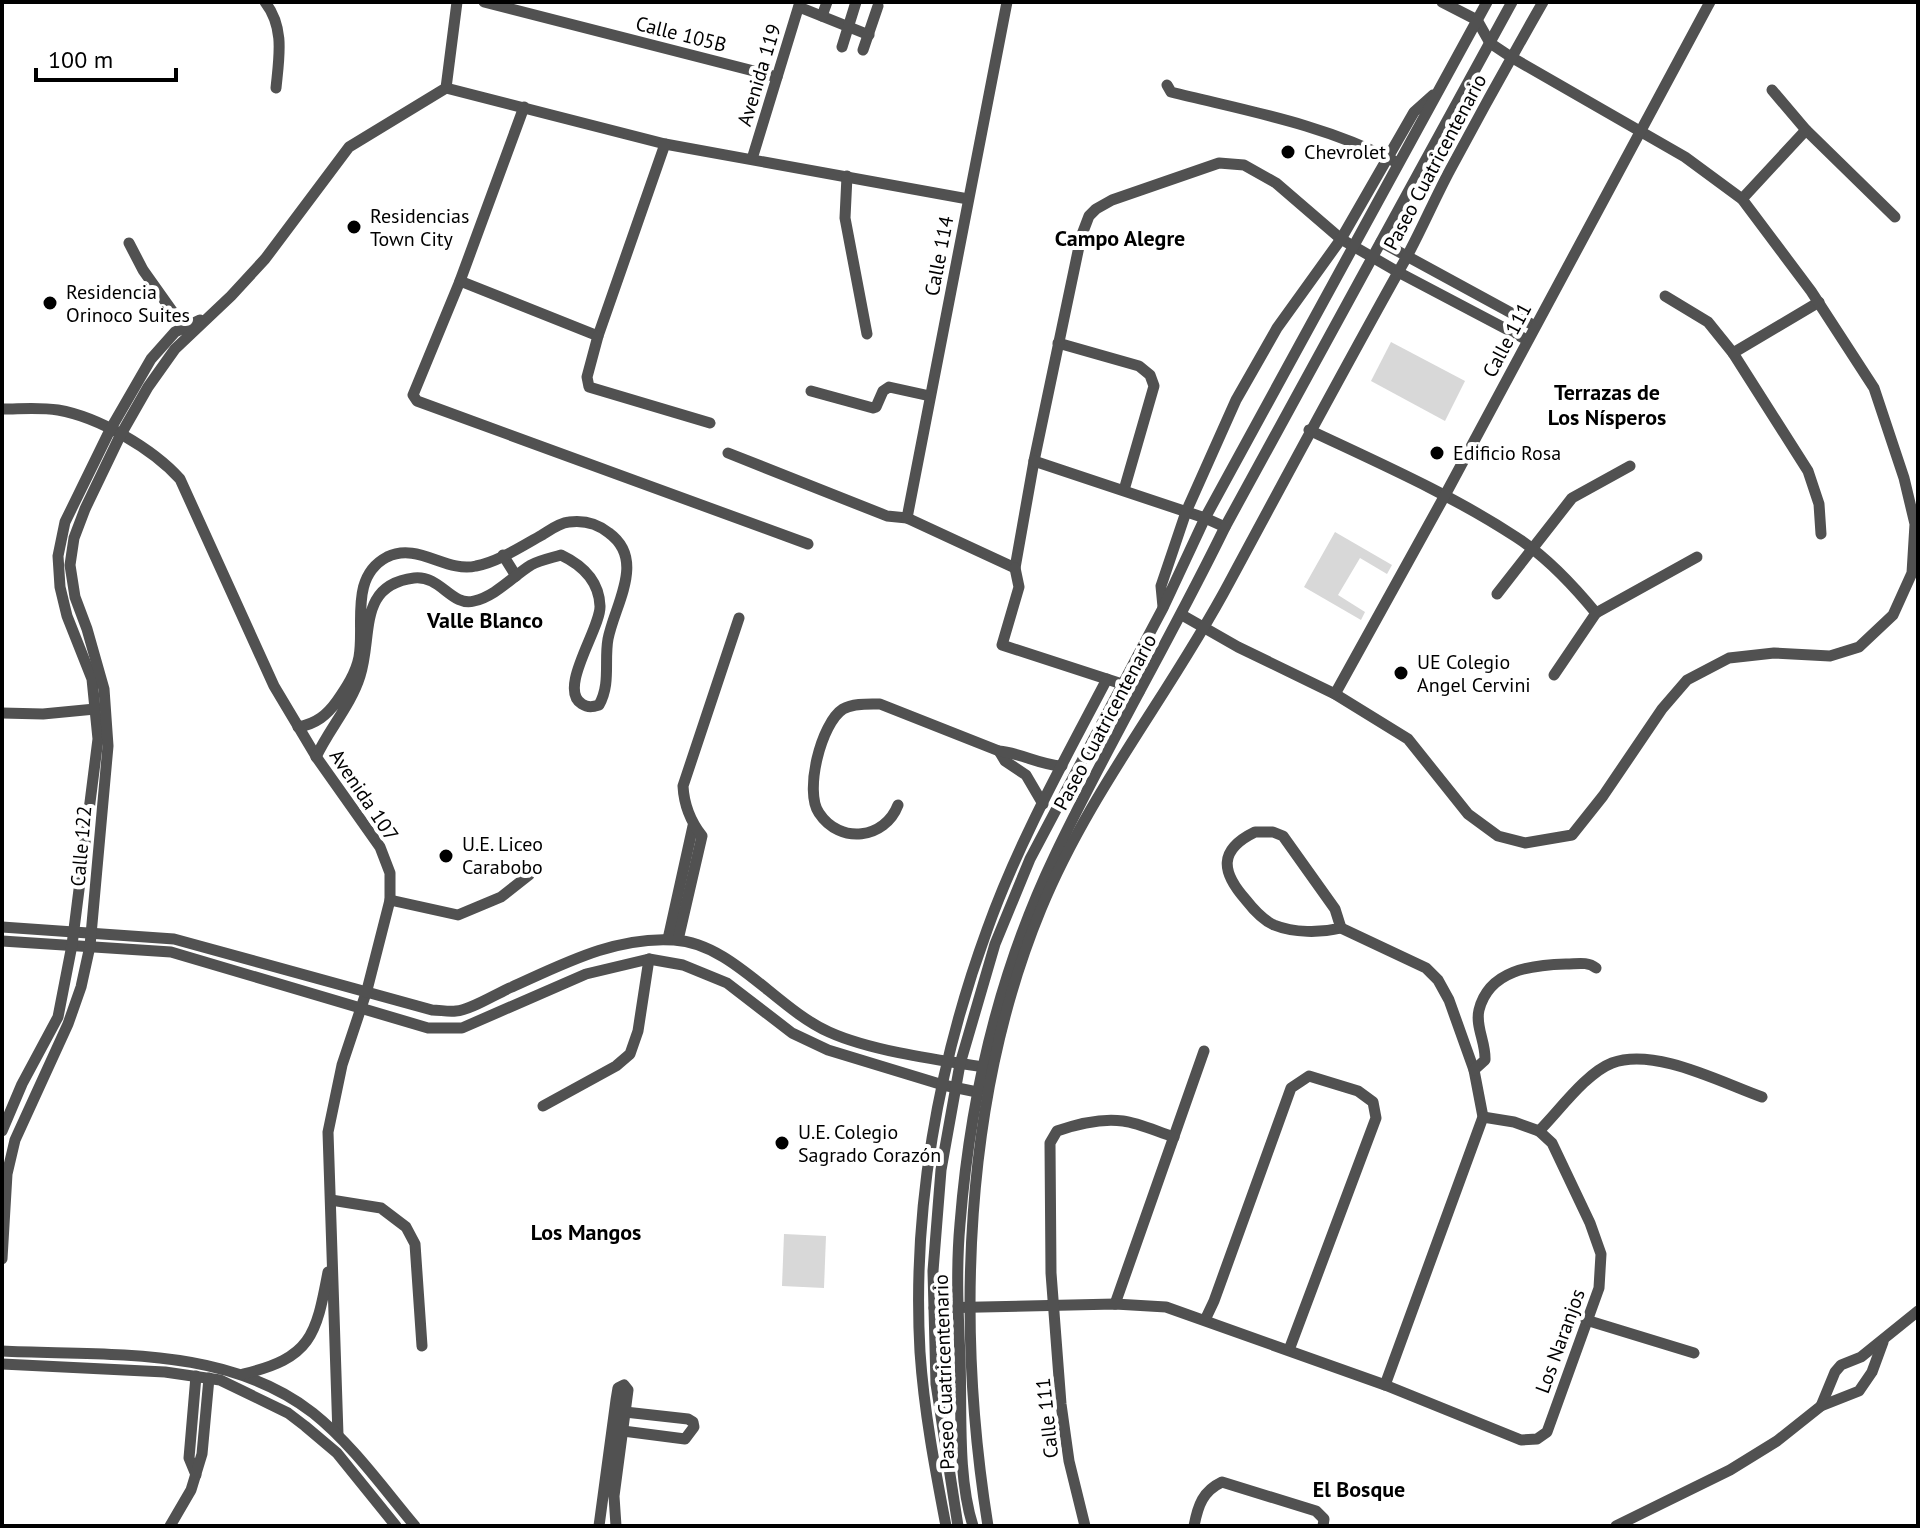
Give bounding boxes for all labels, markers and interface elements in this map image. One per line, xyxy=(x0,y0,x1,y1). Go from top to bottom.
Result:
street label: Calle 105B xyxy=(633,10,729,58)
street label: Avenida 119 xyxy=(731,21,787,129)
scale bar xyxy=(36,32,176,82)
text: 100 m xyxy=(48,44,113,75)
street label: Paseo Cuatricentenario xyxy=(1378,70,1492,254)
place label: Chevrolet xyxy=(1304,139,1386,165)
marker: Chevrolet xyxy=(1279,143,1297,161)
place label: Residencias Town City xyxy=(370,203,469,252)
street label: Calle 114 xyxy=(919,214,959,298)
marker: Residencias Town City xyxy=(345,218,363,236)
district label: Campo Alegre xyxy=(1055,224,1185,252)
place label: Residencia Orinoco Suites xyxy=(66,279,190,328)
marker: Residencia Orinoco Suites xyxy=(41,294,59,312)
street label: Calle 111 xyxy=(1477,298,1537,382)
district label: Terrazas de Los Nísperos xyxy=(1548,378,1666,431)
place label: Edificio Rosa xyxy=(1453,440,1561,466)
marker: Edificio Rosa xyxy=(1428,444,1446,462)
district label: Valle Blanco xyxy=(426,606,543,634)
street label: Paseo Cuatricentenario xyxy=(1048,630,1162,814)
place label: UE Colegio Angel Cervini xyxy=(1417,649,1531,698)
marker: UE Colegio Angel Cervini xyxy=(1392,664,1410,682)
street label: Avenida 107 xyxy=(324,744,404,846)
street label: Calle 122 xyxy=(65,805,97,887)
place label: U.E. Liceo Carabobo xyxy=(462,831,543,880)
marker: U.E. Liceo Carabobo xyxy=(437,847,455,865)
place label: U.E. Colegio Sagrado Corazón xyxy=(798,1119,941,1168)
marker: U.E. Colegio Sagrado Corazón xyxy=(773,1134,791,1152)
district label: Los Mangos xyxy=(531,1218,641,1246)
street label: Paseo Cuatricentenario xyxy=(928,1274,960,1470)
street label: Los Naranjos xyxy=(1529,1285,1591,1397)
street label: Calle 111 xyxy=(1030,1376,1064,1460)
district label: El Bosque xyxy=(1313,1475,1405,1503)

